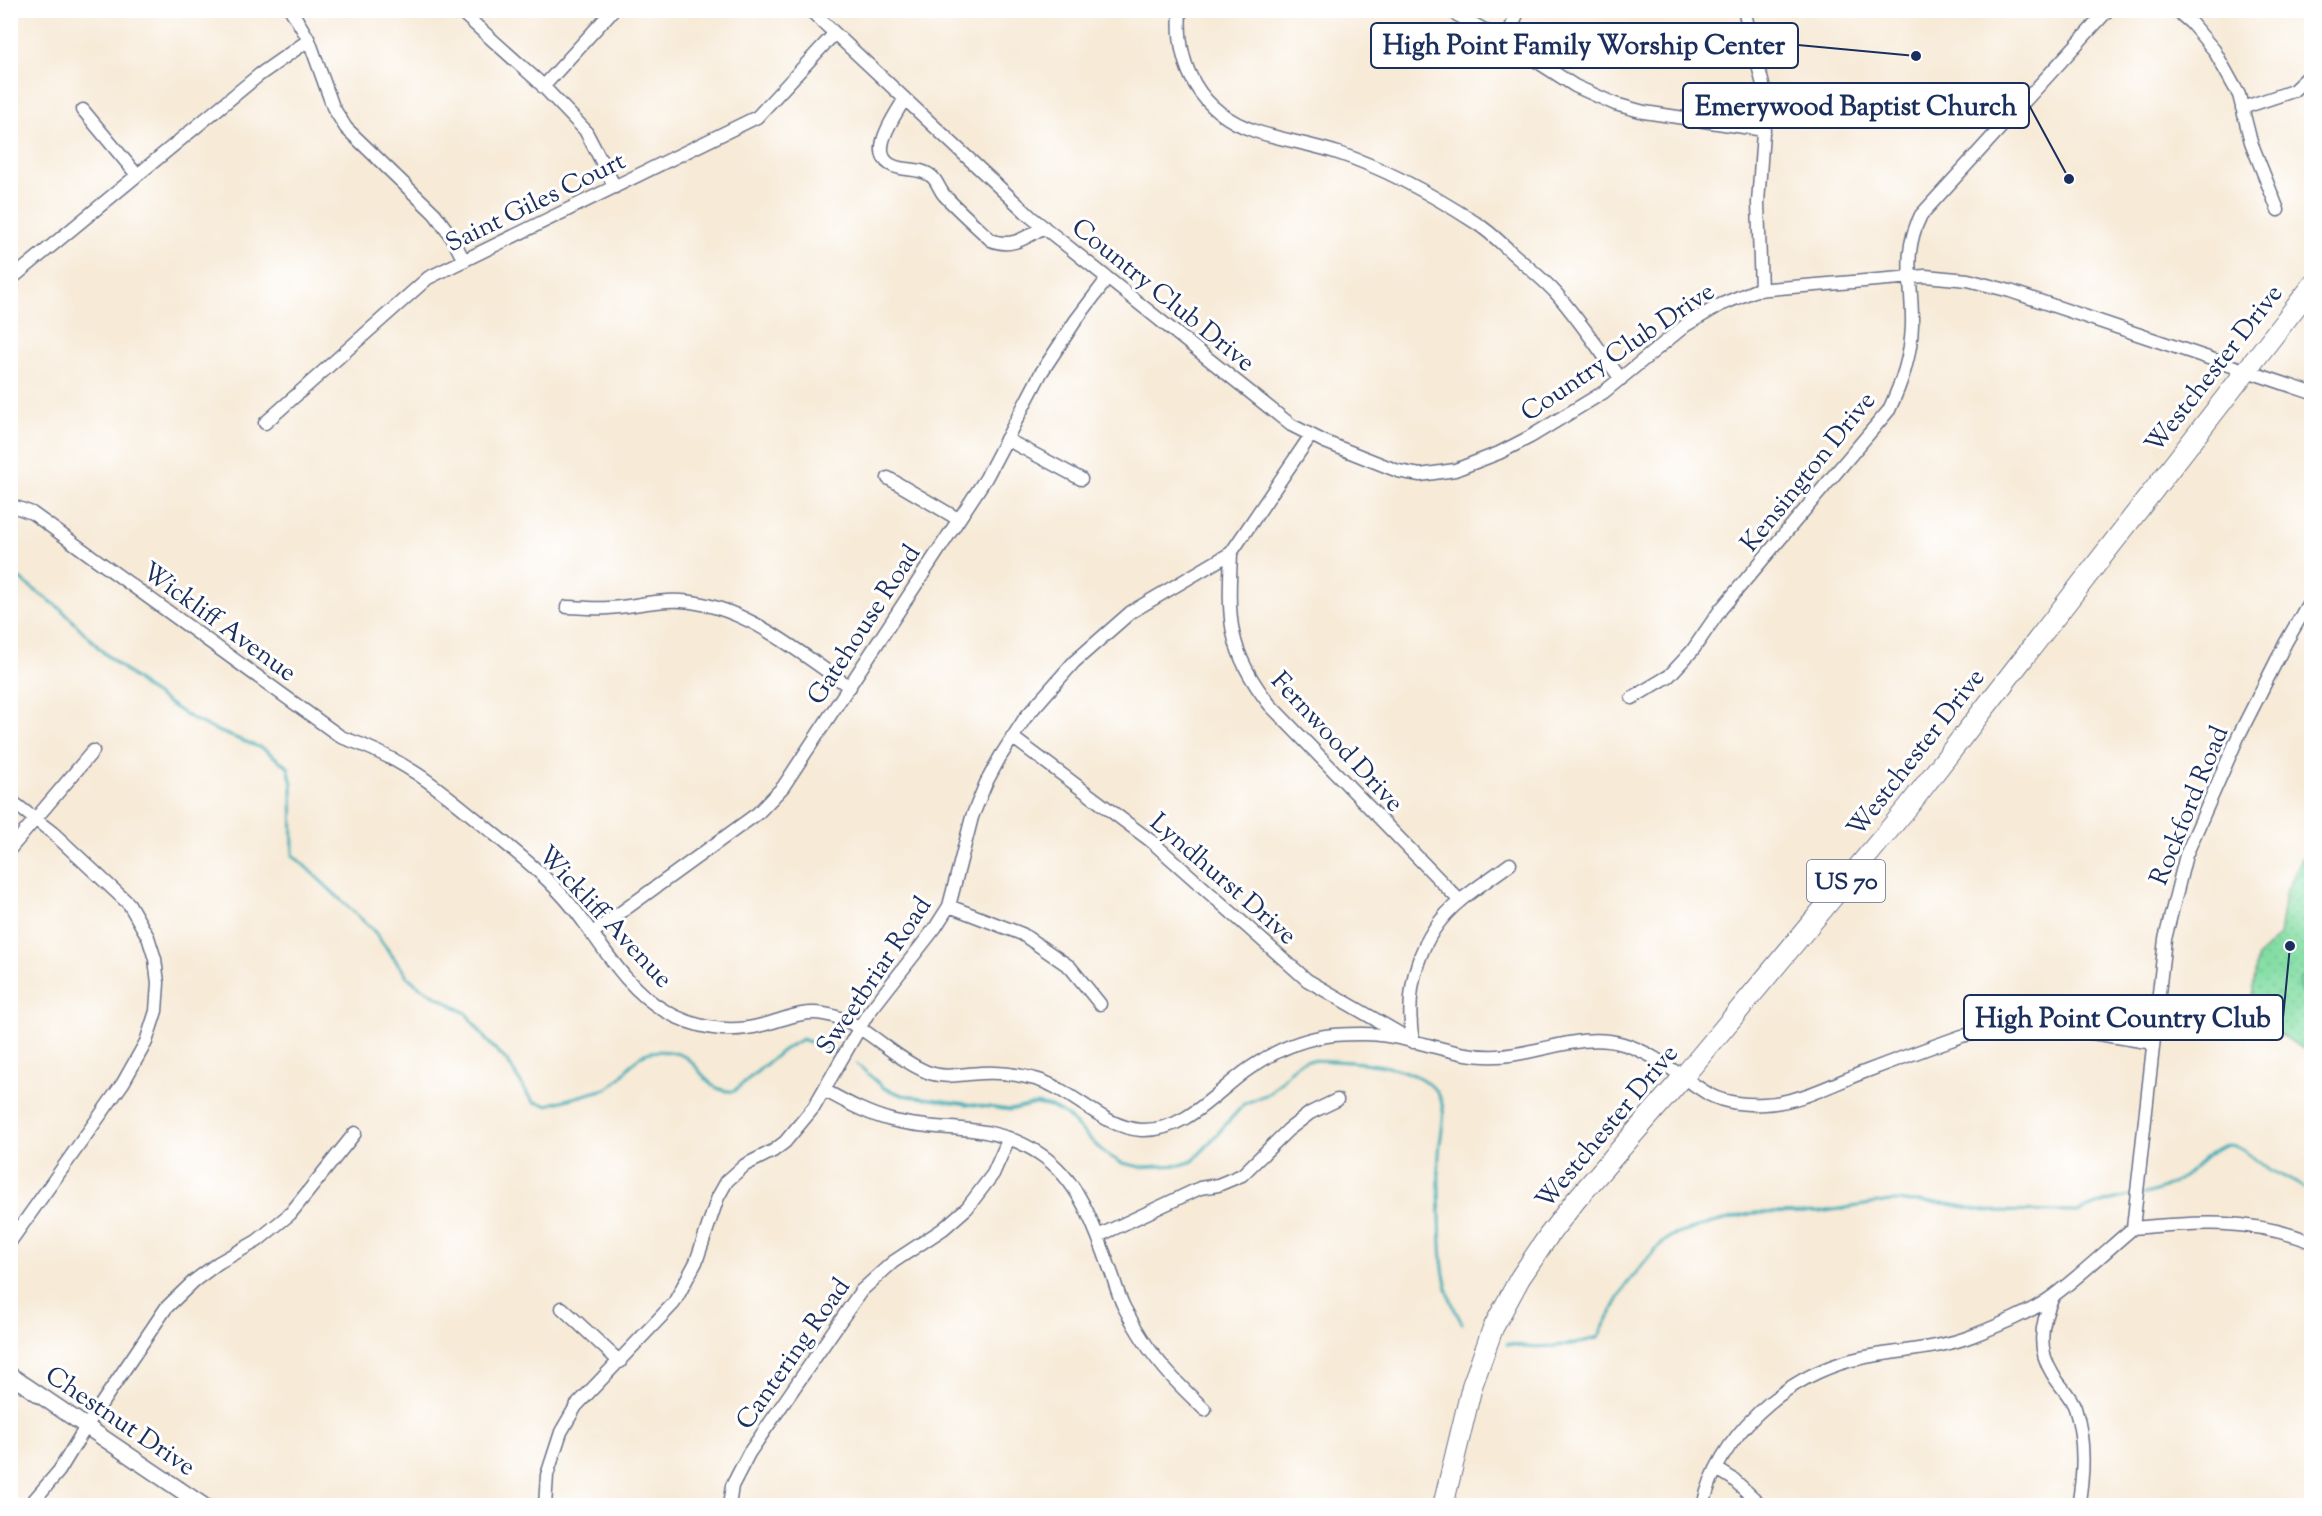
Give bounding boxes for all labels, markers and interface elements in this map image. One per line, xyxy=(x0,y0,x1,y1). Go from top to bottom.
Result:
callout: High Point Family Worship Center xyxy=(1371,23,1798,68)
text: High Point Family Worship Center xyxy=(1383,28,1786,67)
callout: Emerywood Baptist Church xyxy=(1683,83,2029,128)
text: Emerywood Baptist Church xyxy=(1695,89,2017,128)
street label: Saint Giles Court xyxy=(440,144,632,263)
street label: Country Club Drive xyxy=(1063,210,1262,382)
street label: Country Club Drive xyxy=(1514,274,1723,432)
street label: Westchester Drive xyxy=(2137,277,2293,462)
street label: Kensington Drive xyxy=(1733,384,1885,561)
street label: Gatehouse Road xyxy=(799,538,931,713)
street label: Wickliff Avenue xyxy=(134,554,304,692)
street label: Westchester Drive xyxy=(1839,661,1995,846)
street label: Fernwood Drive xyxy=(1261,664,1411,821)
street label: Rockford Road xyxy=(2142,720,2239,891)
street label: Lyndhurst Drive xyxy=(1141,805,1304,954)
street label: Wickliff Avenue xyxy=(528,838,680,997)
road number: US 70 xyxy=(1807,860,1885,902)
street label: Sweetbriar Road xyxy=(808,890,942,1063)
callout: High Point Country Club xyxy=(1964,995,2283,1040)
text: High Point Country Club xyxy=(1975,1001,2271,1040)
street label: Westchester Drive xyxy=(1528,1037,1688,1218)
street label: Cantering Road xyxy=(728,1271,860,1438)
street label: Chestnut Drive xyxy=(37,1358,202,1486)

